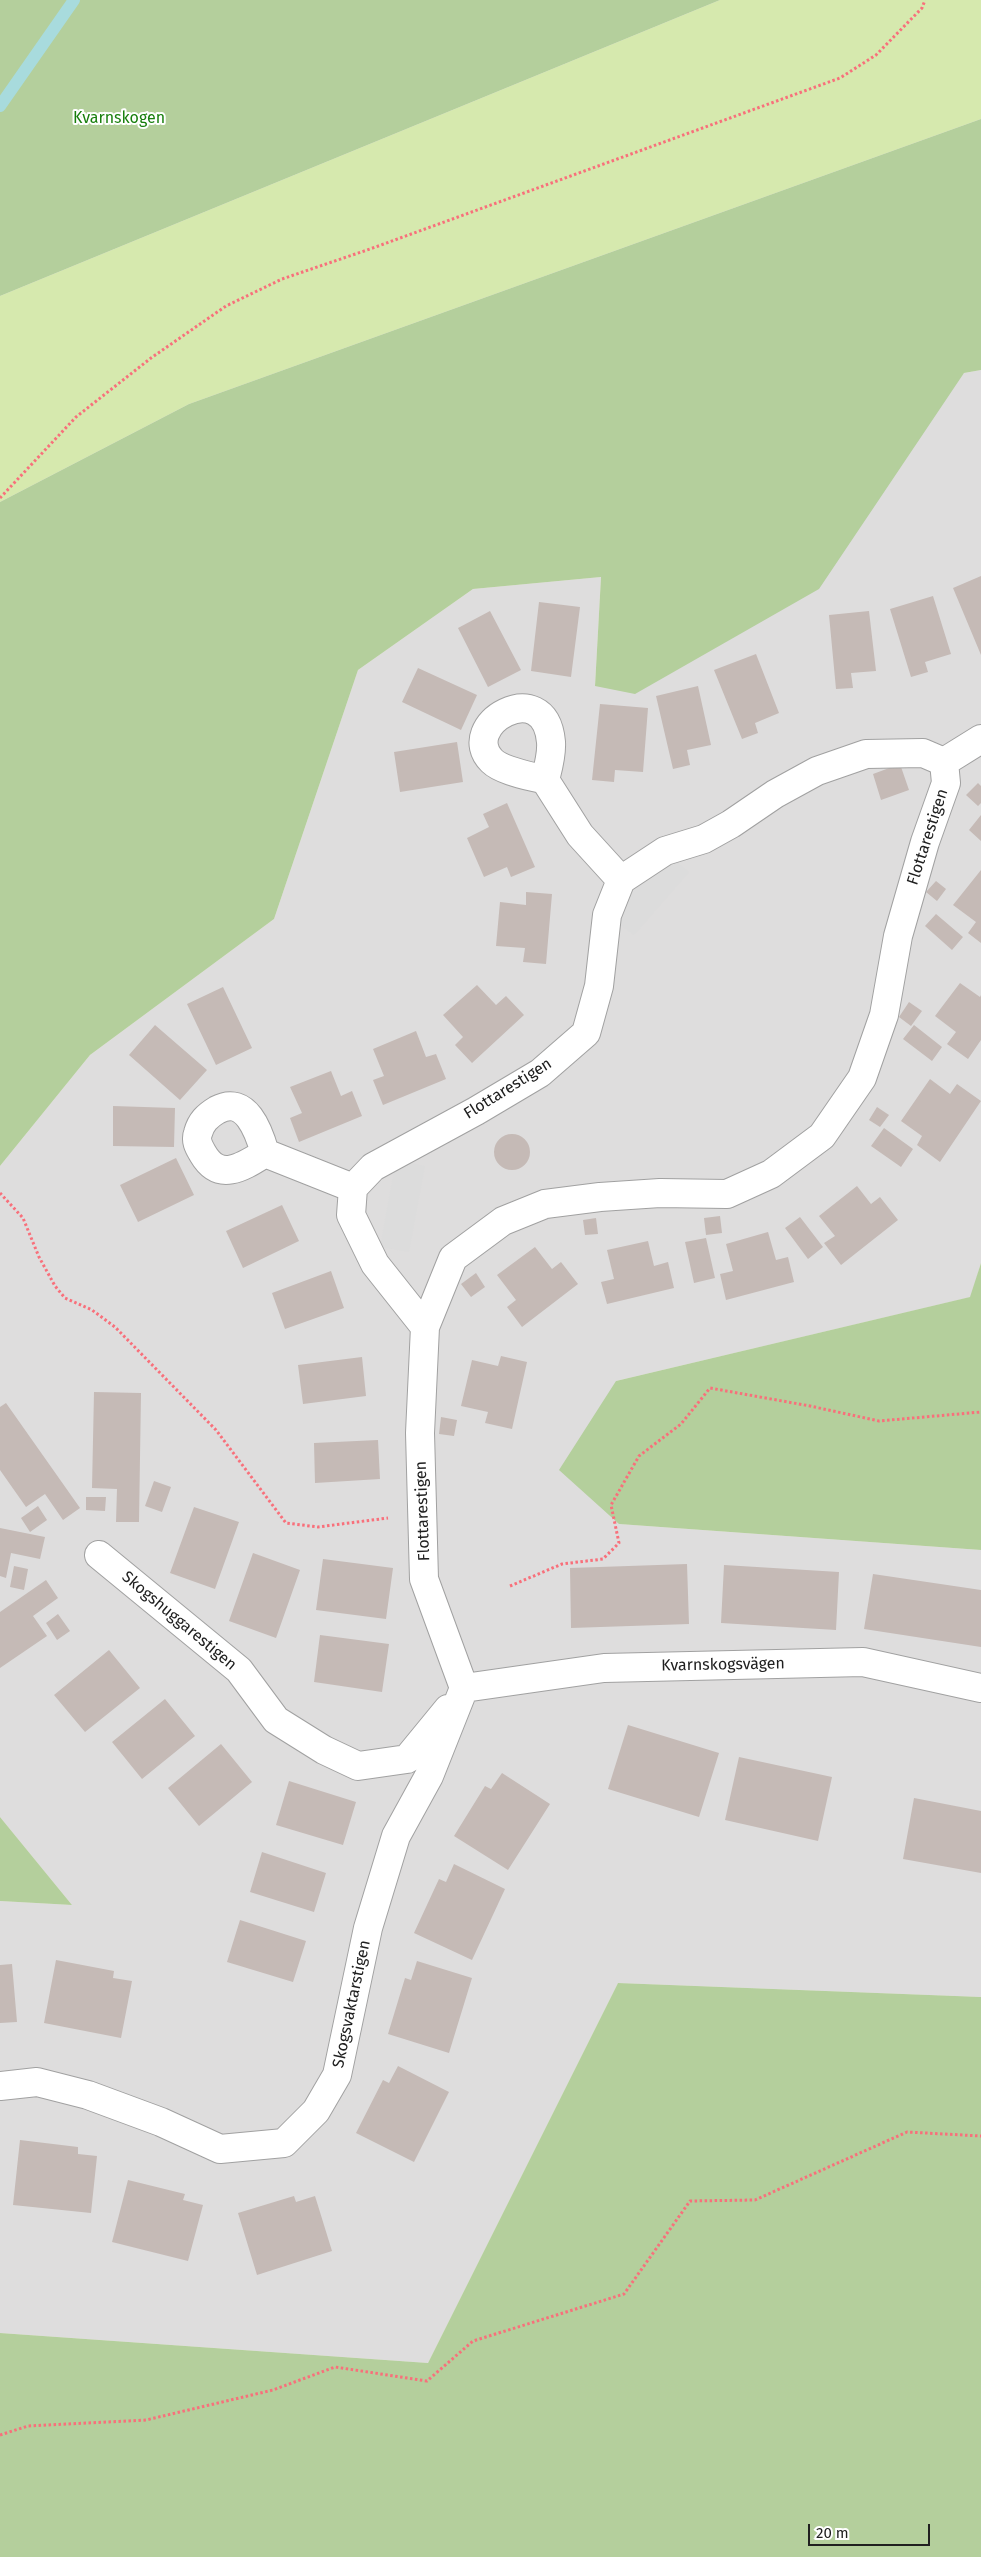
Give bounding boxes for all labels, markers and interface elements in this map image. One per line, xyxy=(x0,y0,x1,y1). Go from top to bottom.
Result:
park label: Kvarnskogen xyxy=(73,109,165,129)
street label: Flottarestigen xyxy=(903,786,953,888)
street label: Flottarestigen xyxy=(460,1054,556,1124)
street label: Flottarestigen xyxy=(412,1461,434,1561)
street label: Skogshuggarestigen xyxy=(118,1567,240,1675)
street label: Kvarnskogsvägen xyxy=(661,1654,785,1676)
street label: Skogsvaktarstigen xyxy=(329,1938,375,2070)
scale bar xyxy=(811,2514,934,2546)
text: 20 m xyxy=(816,2524,849,2542)

